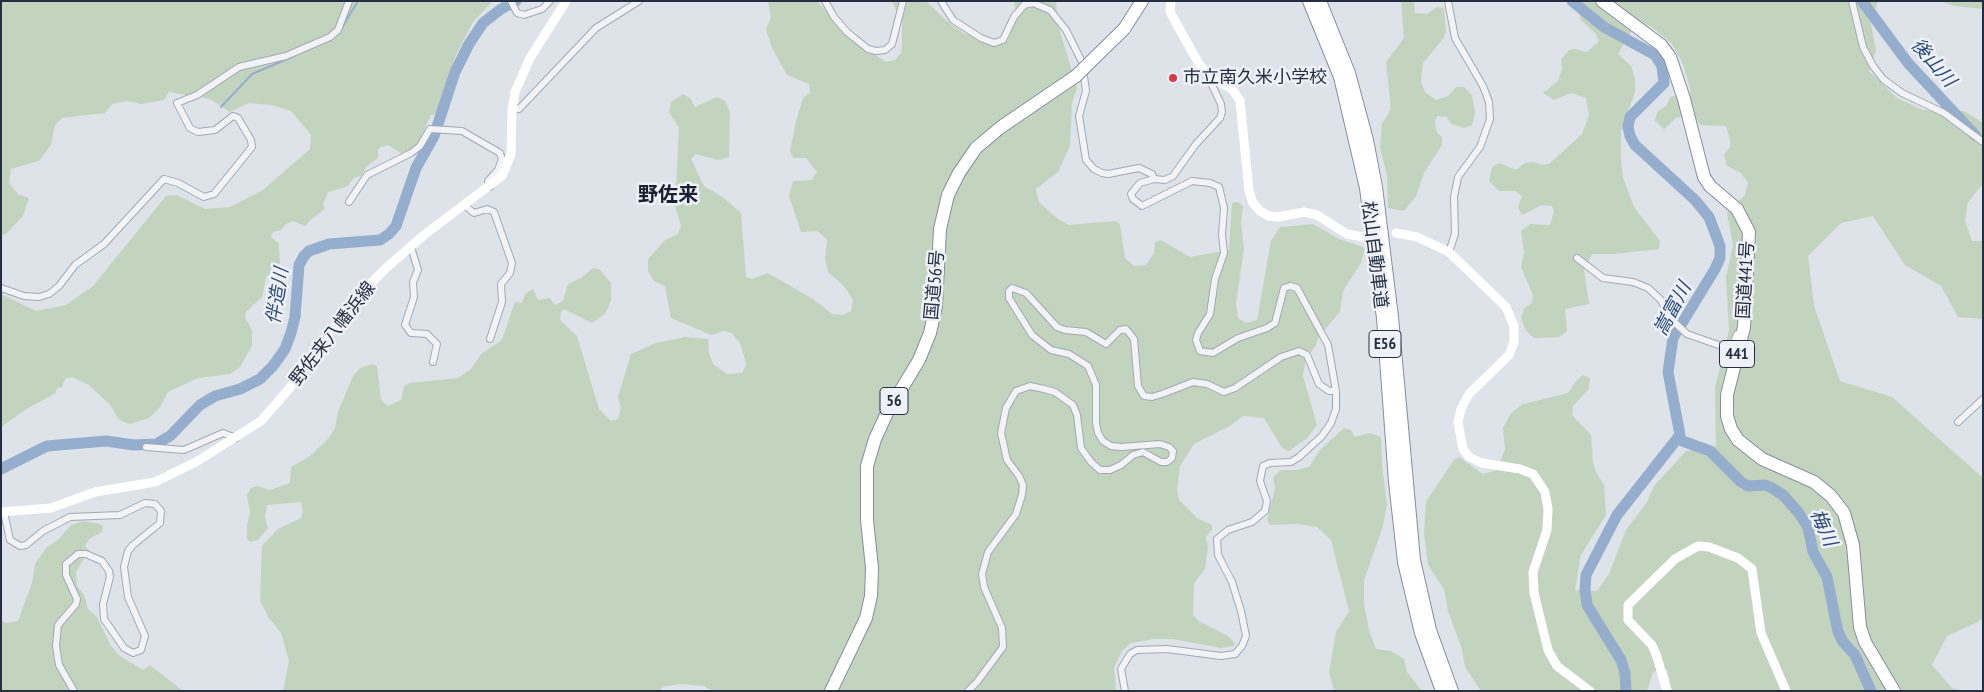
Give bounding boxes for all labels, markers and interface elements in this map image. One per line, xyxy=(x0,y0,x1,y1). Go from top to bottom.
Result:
water label: 後山川 xyxy=(1906,34,1960,92)
place label: 市立南久米小学校 xyxy=(1183,67,1327,89)
marker: 市立南久米小学校 xyxy=(1167,72,1179,84)
district label: 野佐来 xyxy=(638,183,698,207)
street label: 松山自動車道 xyxy=(1357,200,1391,310)
street label: 国道441号 xyxy=(1733,240,1759,320)
street label: 国道56号 xyxy=(921,249,949,321)
water label: 伴造川 xyxy=(262,266,294,326)
street label: 野佐来八幡浜線 xyxy=(286,278,380,390)
water label: 嵩富川 xyxy=(1650,278,1696,340)
road number: E56 xyxy=(1369,330,1401,358)
road number: 441 xyxy=(1720,340,1754,368)
road number: 56 xyxy=(880,388,908,414)
water label: 梅川 xyxy=(1805,506,1841,550)

